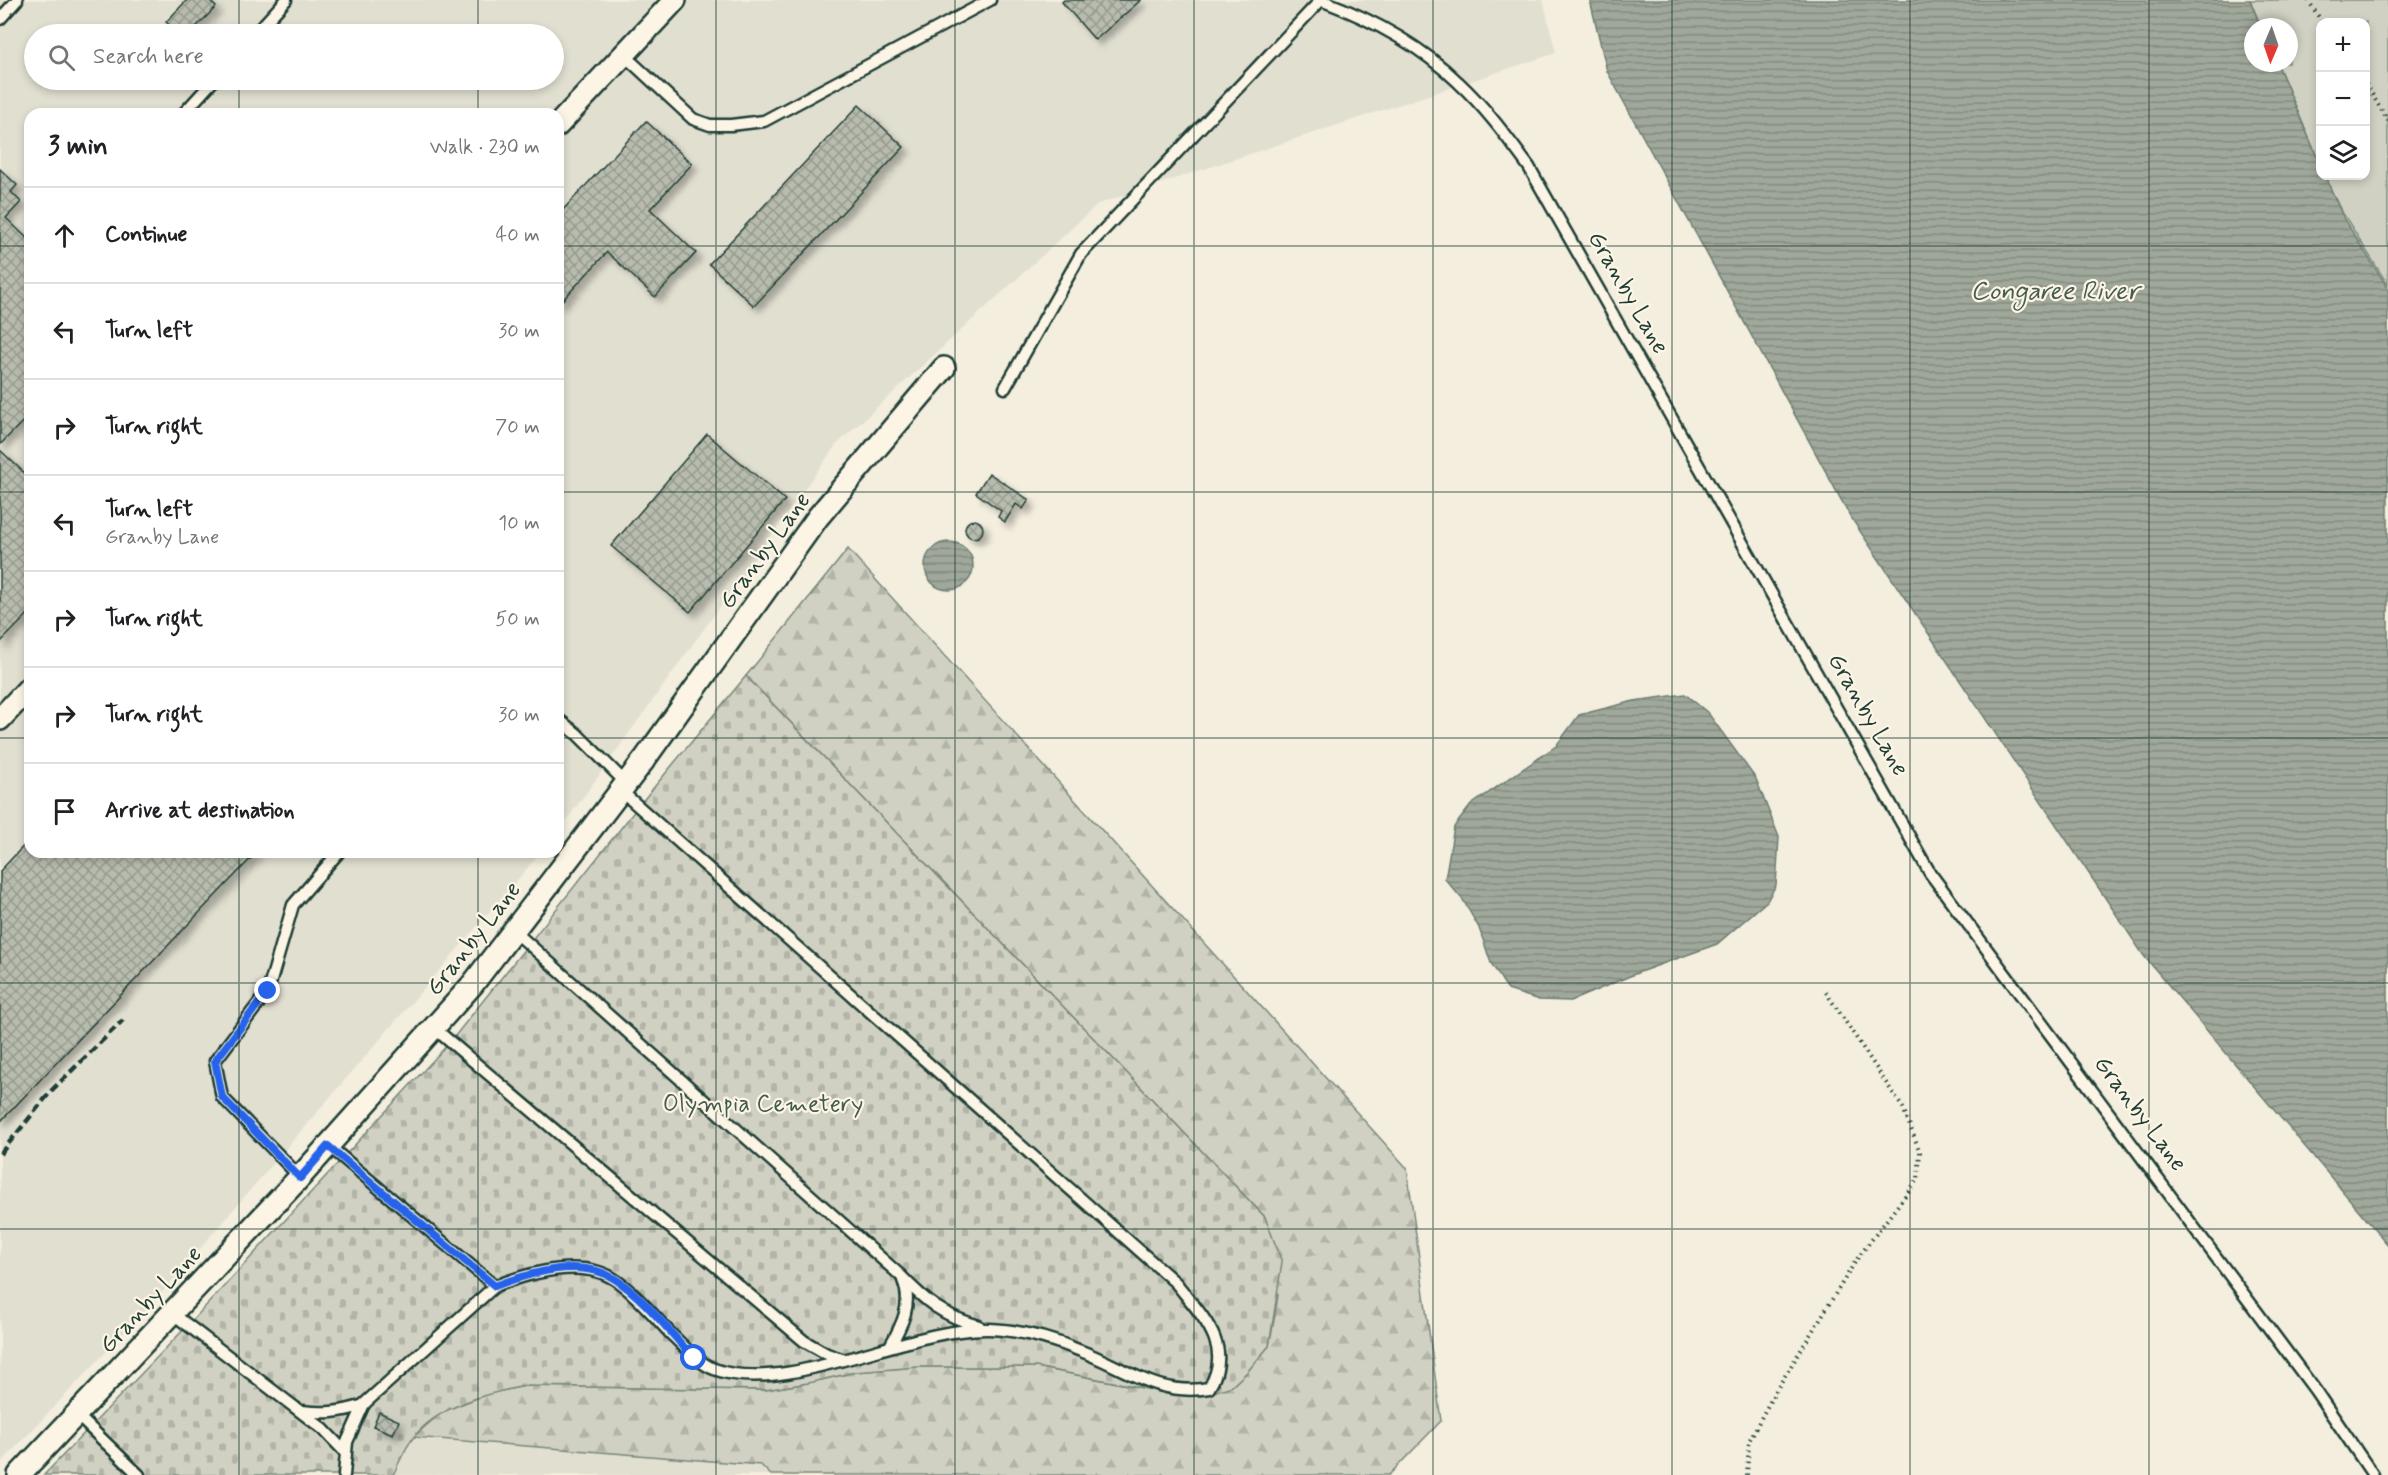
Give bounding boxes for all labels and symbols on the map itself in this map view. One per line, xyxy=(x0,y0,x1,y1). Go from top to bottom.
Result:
north arrow xyxy=(2244,18,2298,72)
street label: Granby Lane xyxy=(1580,226,1675,360)
water label: Congaree River xyxy=(1971,275,2143,311)
street label: Granby Lane xyxy=(712,486,818,615)
street label: Granby Lane xyxy=(1820,648,1915,782)
street label: Granby Lane xyxy=(420,875,529,1002)
route end xyxy=(254,977,280,1003)
street label: Granby Lane xyxy=(2086,1050,2193,1178)
park label: Olympia Cemetery xyxy=(663,1089,863,1120)
street label: Granby Lane xyxy=(93,1239,209,1361)
route start xyxy=(680,1344,706,1370)

